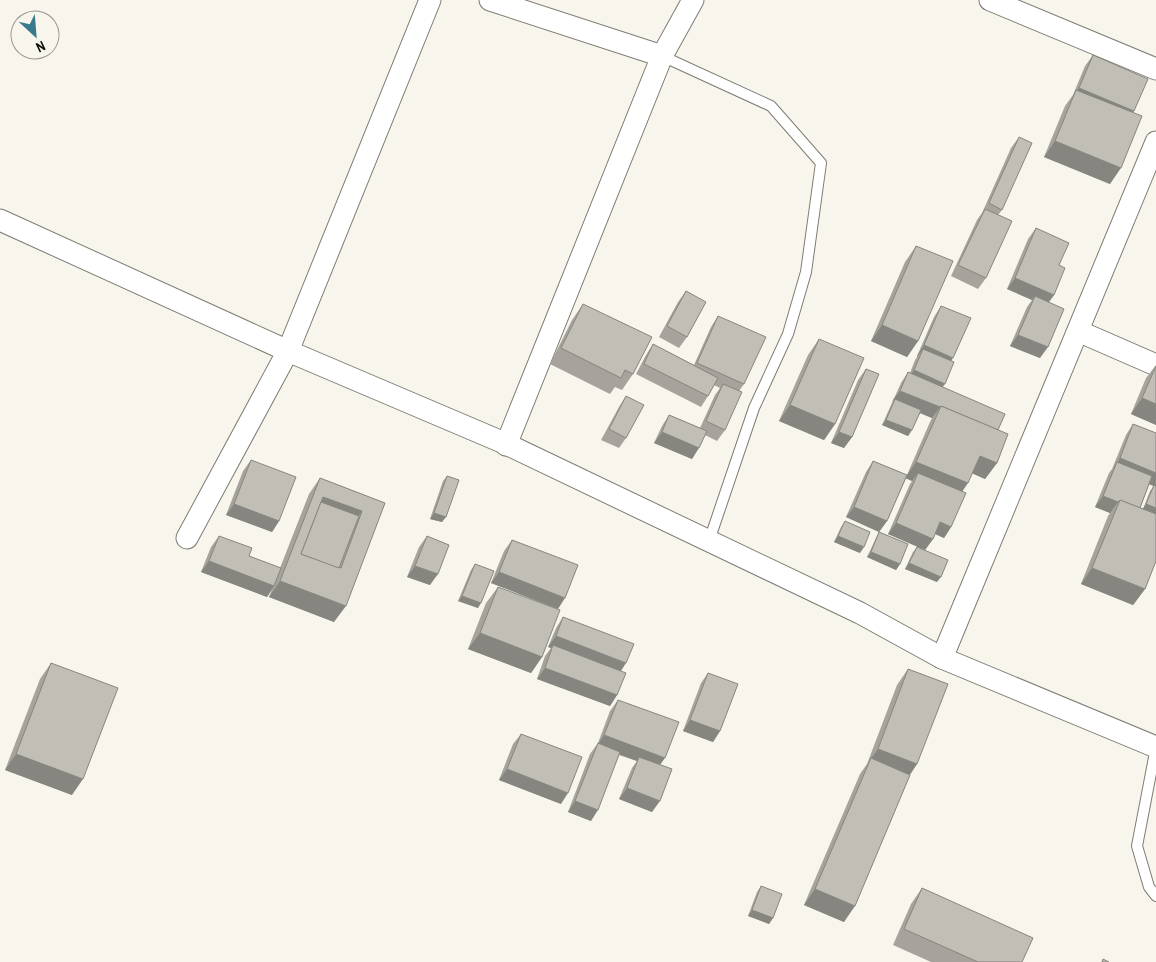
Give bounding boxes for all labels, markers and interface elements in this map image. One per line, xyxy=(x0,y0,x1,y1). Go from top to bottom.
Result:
north arrow xyxy=(10,10,60,60)
text: N xyxy=(33,37,48,57)

